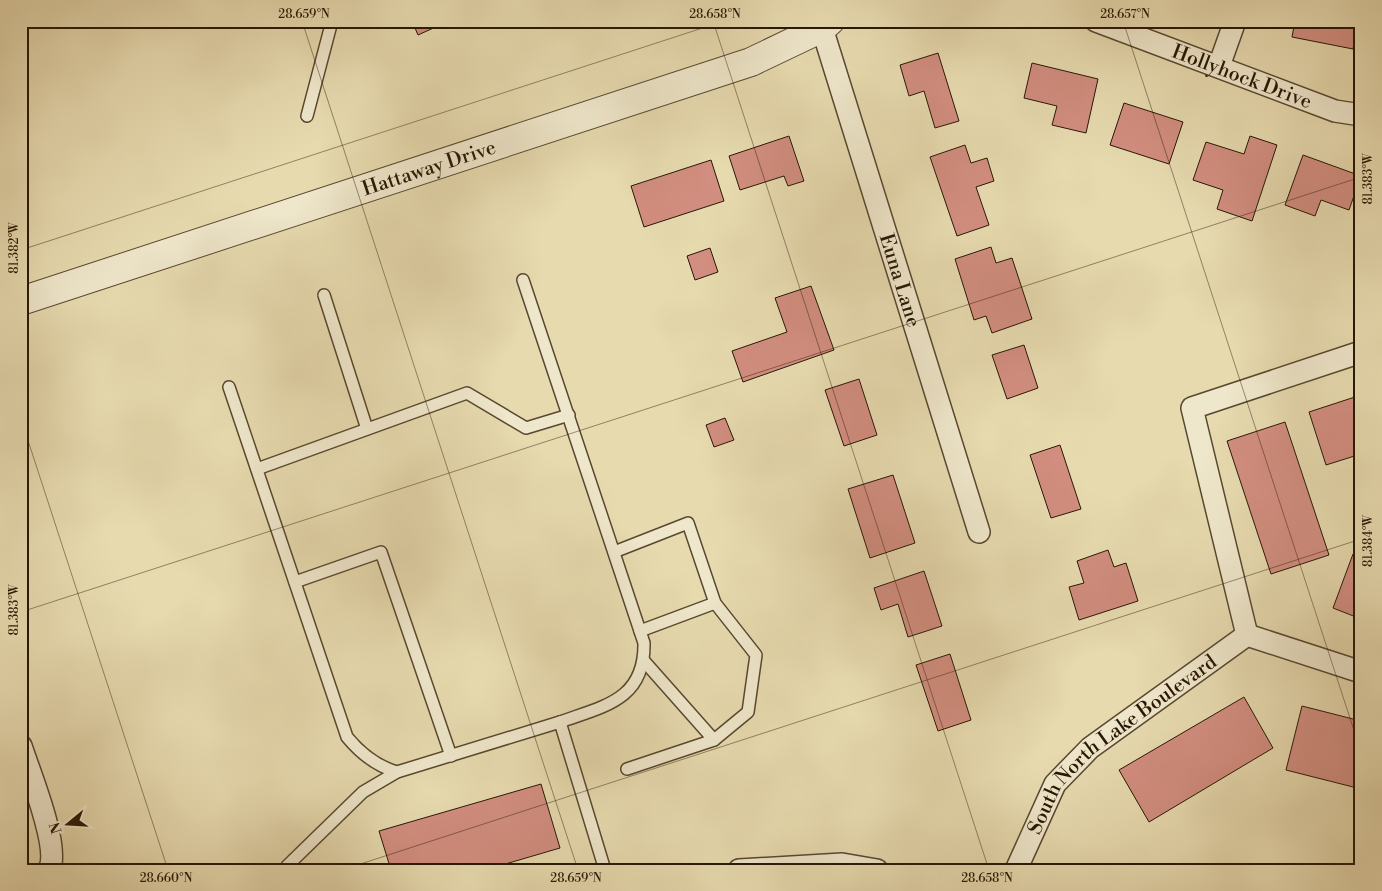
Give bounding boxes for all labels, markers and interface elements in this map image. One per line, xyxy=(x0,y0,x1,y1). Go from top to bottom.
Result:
text: 28.659°N xyxy=(278,7,330,22)
text: 28.658°N xyxy=(689,7,741,22)
text: 28.657°N xyxy=(1100,7,1150,22)
street label: Hollyhock Drive xyxy=(1168,40,1315,115)
street label: Hattaway Drive xyxy=(359,135,499,203)
text: 81.383°W xyxy=(1361,152,1376,205)
text: 81.382°W xyxy=(7,221,22,274)
street label: Euna Lane xyxy=(873,231,925,330)
text: 81.384°W xyxy=(1361,514,1376,567)
text: 81.383°W xyxy=(7,583,22,636)
street label: South North Lake Boulevard xyxy=(1023,650,1223,839)
north arrow xyxy=(42,798,92,848)
text: N xyxy=(46,820,67,836)
text: 28.660°N xyxy=(140,871,192,886)
text: 28.659°N xyxy=(550,871,602,886)
text: 28.658°N xyxy=(961,871,1013,886)

